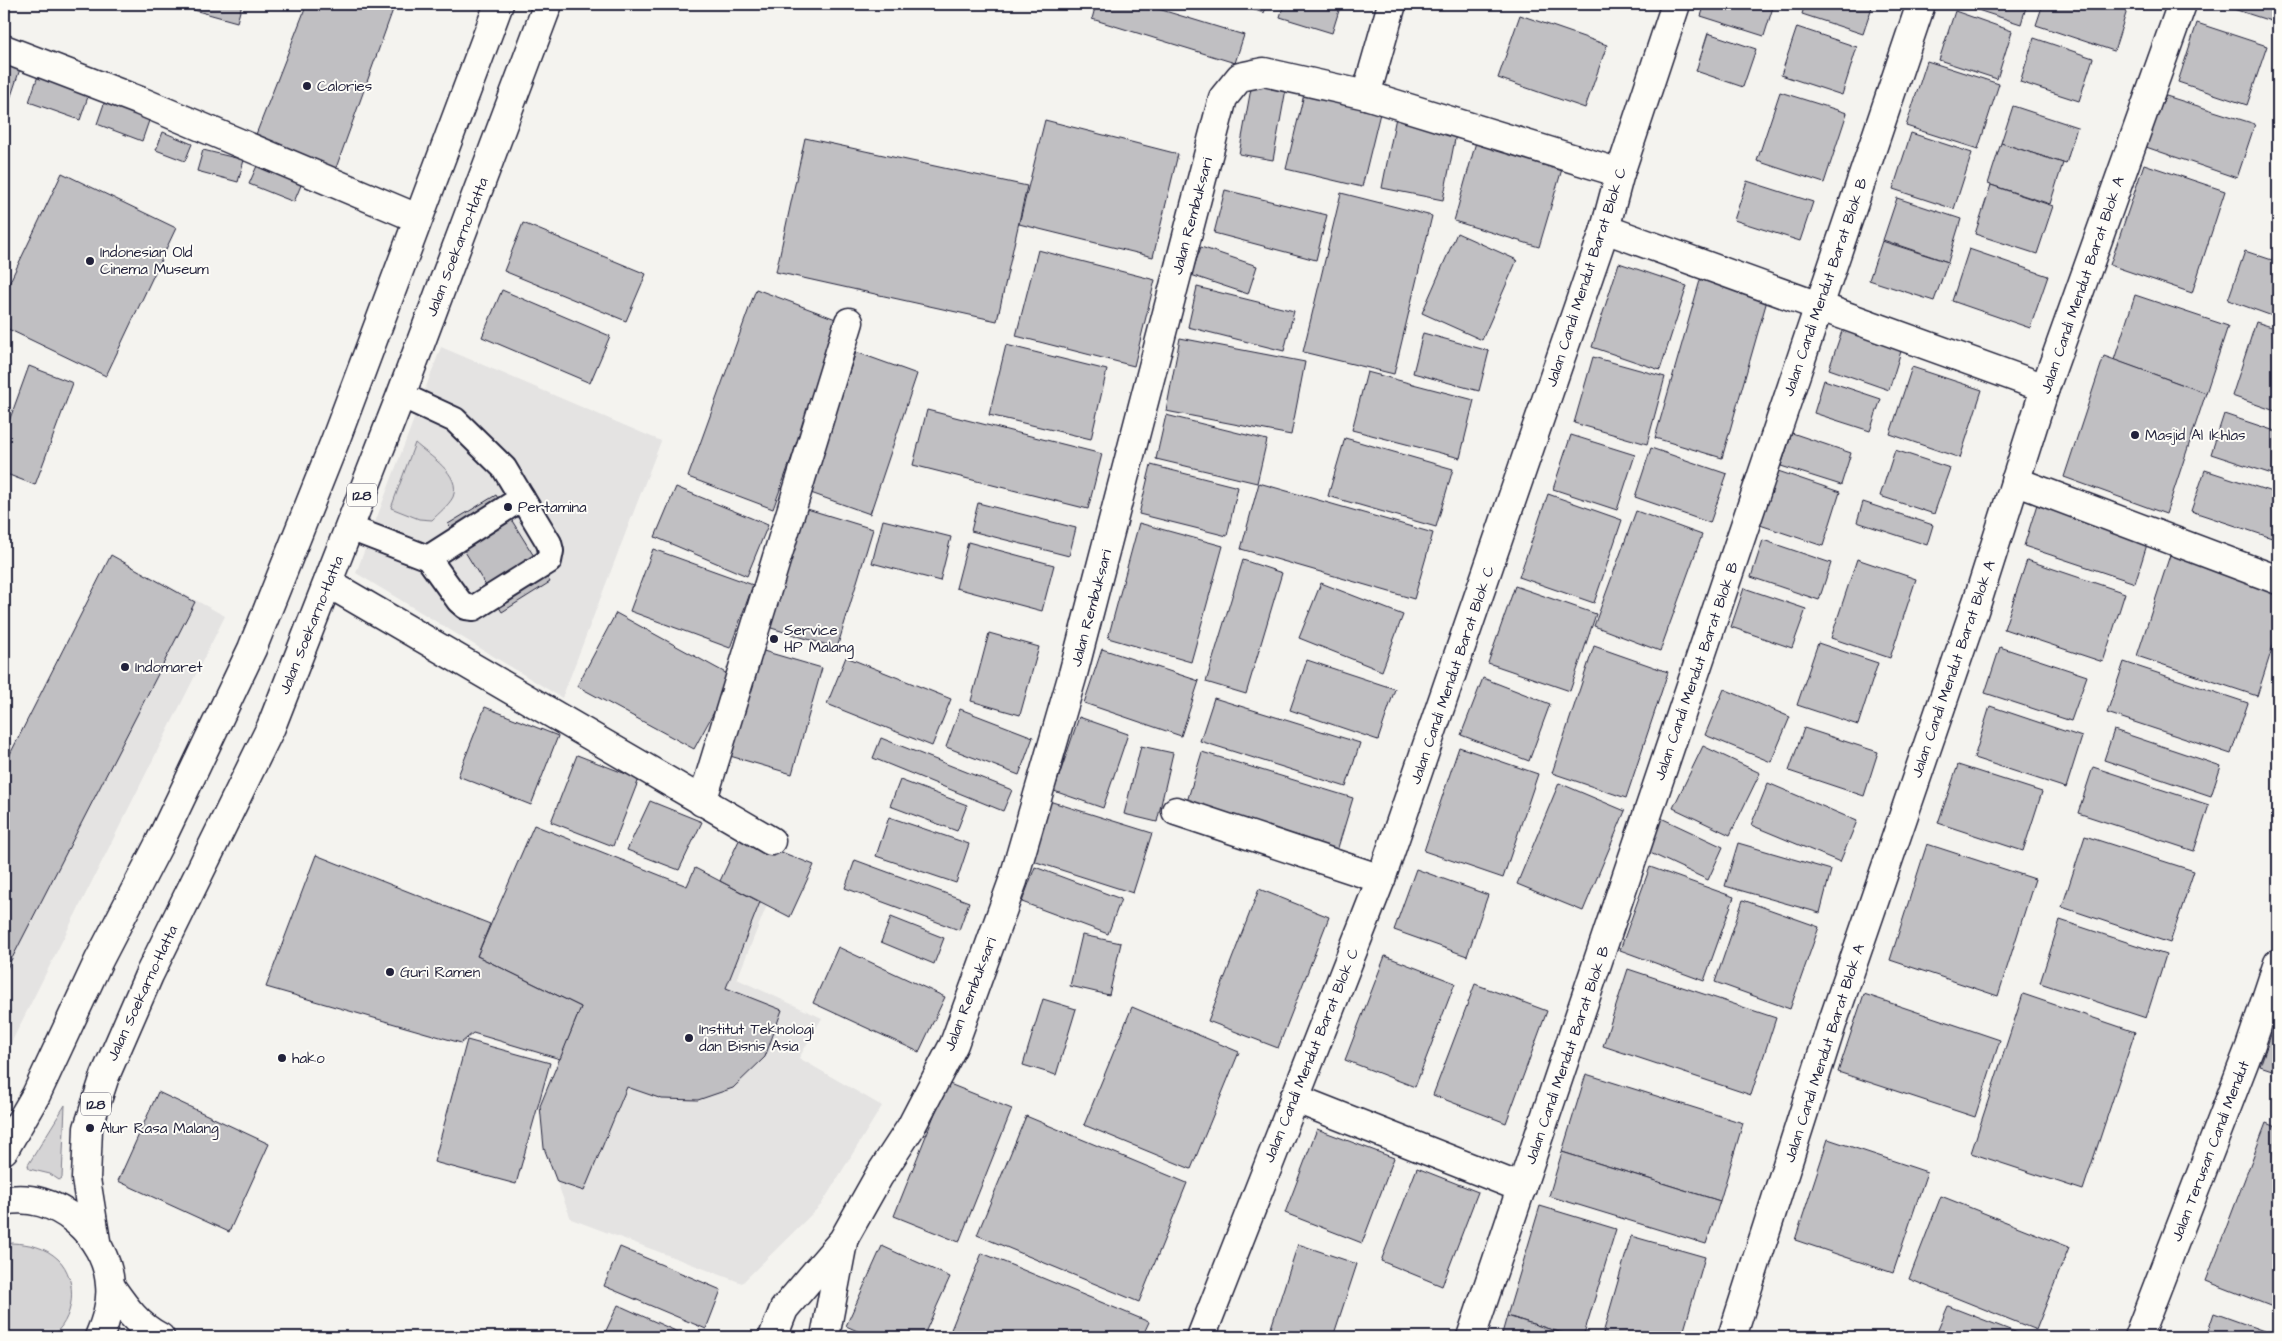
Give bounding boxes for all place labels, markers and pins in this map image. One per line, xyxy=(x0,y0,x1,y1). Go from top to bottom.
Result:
place label: Calories xyxy=(317,76,373,97)
marker: Calories xyxy=(301,80,313,92)
place label: Indonesian Old Cinema Museum xyxy=(100,242,209,280)
marker: Indonesian Old Cinema Museum xyxy=(84,255,96,267)
place label: Masjid Al Ikhlas xyxy=(2145,425,2246,446)
marker: Masjid Al Ikhlas xyxy=(2129,429,2141,441)
place label: Pertamina xyxy=(518,497,587,518)
marker: Pertamina xyxy=(502,501,514,513)
place label: Service HP Malang xyxy=(784,620,854,659)
marker: Service HP Malang xyxy=(768,633,780,645)
place label: Indomaret xyxy=(135,657,203,678)
marker: Indomaret xyxy=(119,661,131,673)
place label: Guri Ramen xyxy=(400,962,481,983)
marker: Guri Ramen xyxy=(384,966,396,978)
place label: Institut Teknologi dan Bisnis Asia xyxy=(699,1019,815,1057)
marker: Institut Teknologi dan Bisnis Asia xyxy=(683,1032,695,1044)
place label: hako xyxy=(292,1048,325,1069)
marker: hako xyxy=(276,1052,288,1064)
place label: Alur Rasa Malang xyxy=(100,1118,219,1140)
marker: Alur Rasa Malang xyxy=(84,1122,96,1134)

